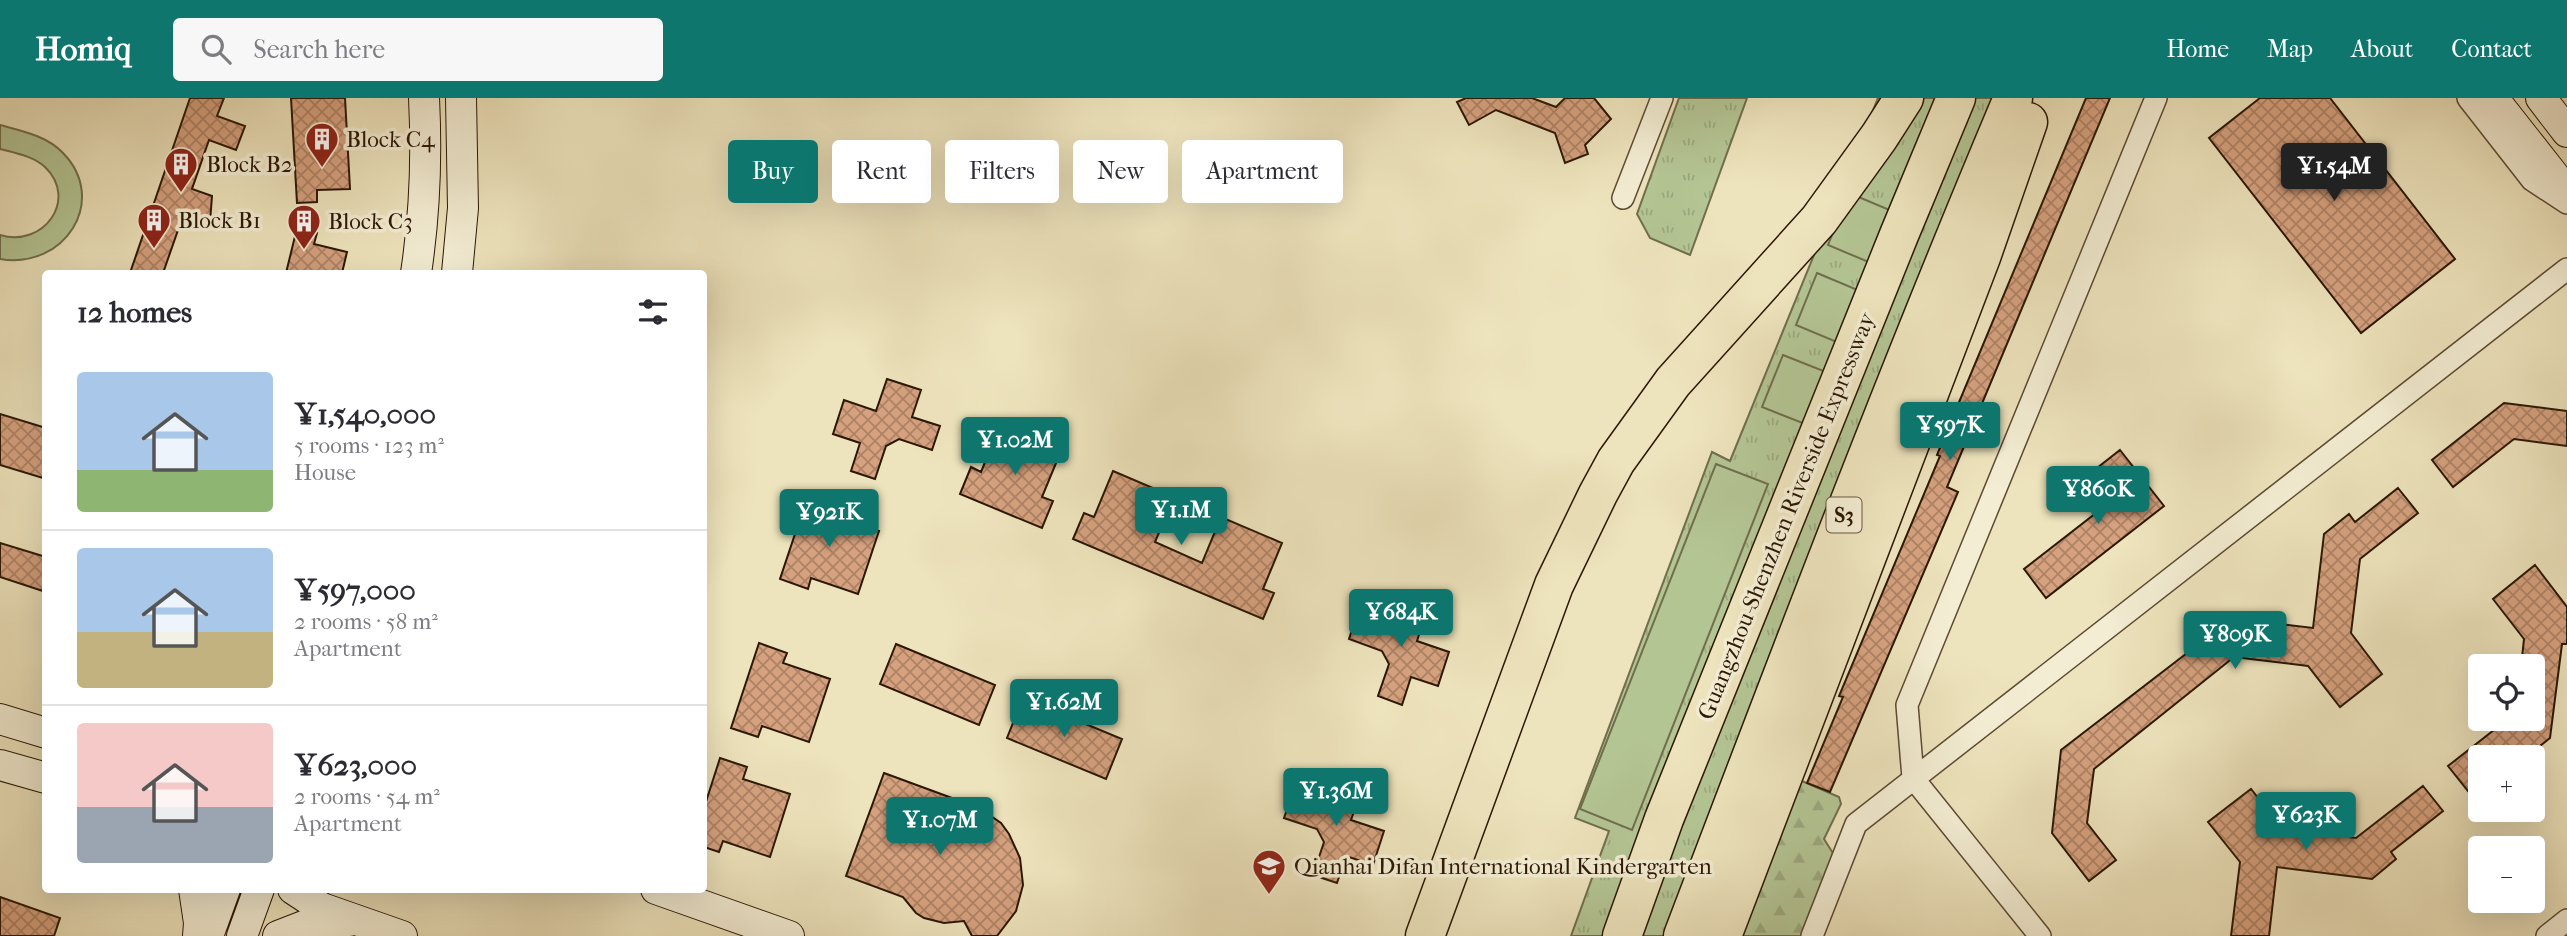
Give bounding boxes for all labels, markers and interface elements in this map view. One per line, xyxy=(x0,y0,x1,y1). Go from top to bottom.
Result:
search box xyxy=(173,18,663,81)
text: Homiq xyxy=(35,30,131,69)
icon: search xyxy=(197,30,235,68)
text: Search here xyxy=(253,34,385,65)
text: Home xyxy=(2167,35,2229,63)
text: Map xyxy=(2267,35,2313,63)
text: About xyxy=(2351,35,2413,63)
text: Contact xyxy=(2451,35,2532,63)
building icon: Block C4 xyxy=(303,120,341,169)
place label: Block C4 xyxy=(346,126,436,153)
chip: Buy xyxy=(728,140,818,203)
chip: Rent xyxy=(832,140,931,203)
chip: Filters xyxy=(945,140,1059,203)
chip: New xyxy=(1073,140,1168,203)
chip: Apartment xyxy=(1182,140,1343,203)
pin: ¥1.54M xyxy=(2277,144,2391,203)
building icon: Block B2 xyxy=(162,145,200,194)
place label: Block B2 xyxy=(206,151,293,178)
text: ¥1.54M xyxy=(2297,152,2371,179)
building icon: Block B1 xyxy=(135,201,173,250)
building icon: Block C3 xyxy=(285,202,323,251)
place label: Block B1 xyxy=(178,207,261,234)
place label: Block C3 xyxy=(328,208,413,235)
icon: filters xyxy=(634,293,672,331)
text: 12 homes xyxy=(77,295,192,330)
street label: Guangzhou-Shenzhen Riverside Expressway xyxy=(1692,308,1881,723)
text: ¥1,540,000 xyxy=(294,397,436,432)
icon: home xyxy=(133,400,217,484)
pin: ¥597K xyxy=(1901,402,1999,462)
text: ¥597K xyxy=(1916,411,1984,438)
pin: ¥1.02M xyxy=(958,418,1072,477)
text: ¥1.02M xyxy=(977,426,1053,453)
text: 5 rooms · 123 m² xyxy=(294,432,444,459)
text: House xyxy=(294,459,356,486)
pin: ¥860K xyxy=(2049,466,2147,526)
text: ¥860K xyxy=(2062,475,2134,502)
pin: ¥1.1M xyxy=(1132,488,1230,547)
pin: ¥921K xyxy=(780,490,878,549)
text: ¥1.1M xyxy=(1151,496,1211,523)
text: ¥921K xyxy=(796,498,862,525)
road number: S3 xyxy=(1826,498,1862,532)
text: ¥597,000 xyxy=(294,573,416,608)
icon: home xyxy=(133,576,217,660)
pin: ¥684K xyxy=(1352,589,1450,649)
text: ¥684K xyxy=(1365,598,1437,625)
text: 2 rooms · 58 m² xyxy=(294,608,438,635)
pin: ¥809K xyxy=(2186,612,2284,671)
text: ¥809K xyxy=(2200,620,2270,647)
text: Apartment xyxy=(294,635,402,662)
map controls xyxy=(2468,654,2545,913)
button: locate xyxy=(2468,654,2545,731)
pin: ¥1.62M xyxy=(1007,680,1121,739)
text: ¥1.62M xyxy=(1026,688,1102,715)
button: + xyxy=(2468,745,2545,822)
text: ¥623,000 xyxy=(294,748,417,783)
icon: home xyxy=(133,751,217,835)
pin: ¥1.36M xyxy=(1279,768,1393,828)
text: ¥1.36M xyxy=(1299,777,1373,804)
text: 2 rooms · 54 m² xyxy=(294,783,440,810)
pin: ¥623K xyxy=(2257,792,2355,852)
pin: ¥1.07M xyxy=(883,798,997,857)
text: ¥623K xyxy=(2272,801,2340,828)
text: ¥1.07M xyxy=(902,806,978,833)
text: Apartment xyxy=(294,810,402,837)
button: − xyxy=(2468,836,2545,913)
school or university icon: Qianhai Difan International Kindergarten xyxy=(1250,847,1288,896)
place label: Qianhai Difan International Kindergarten xyxy=(1294,853,1713,880)

